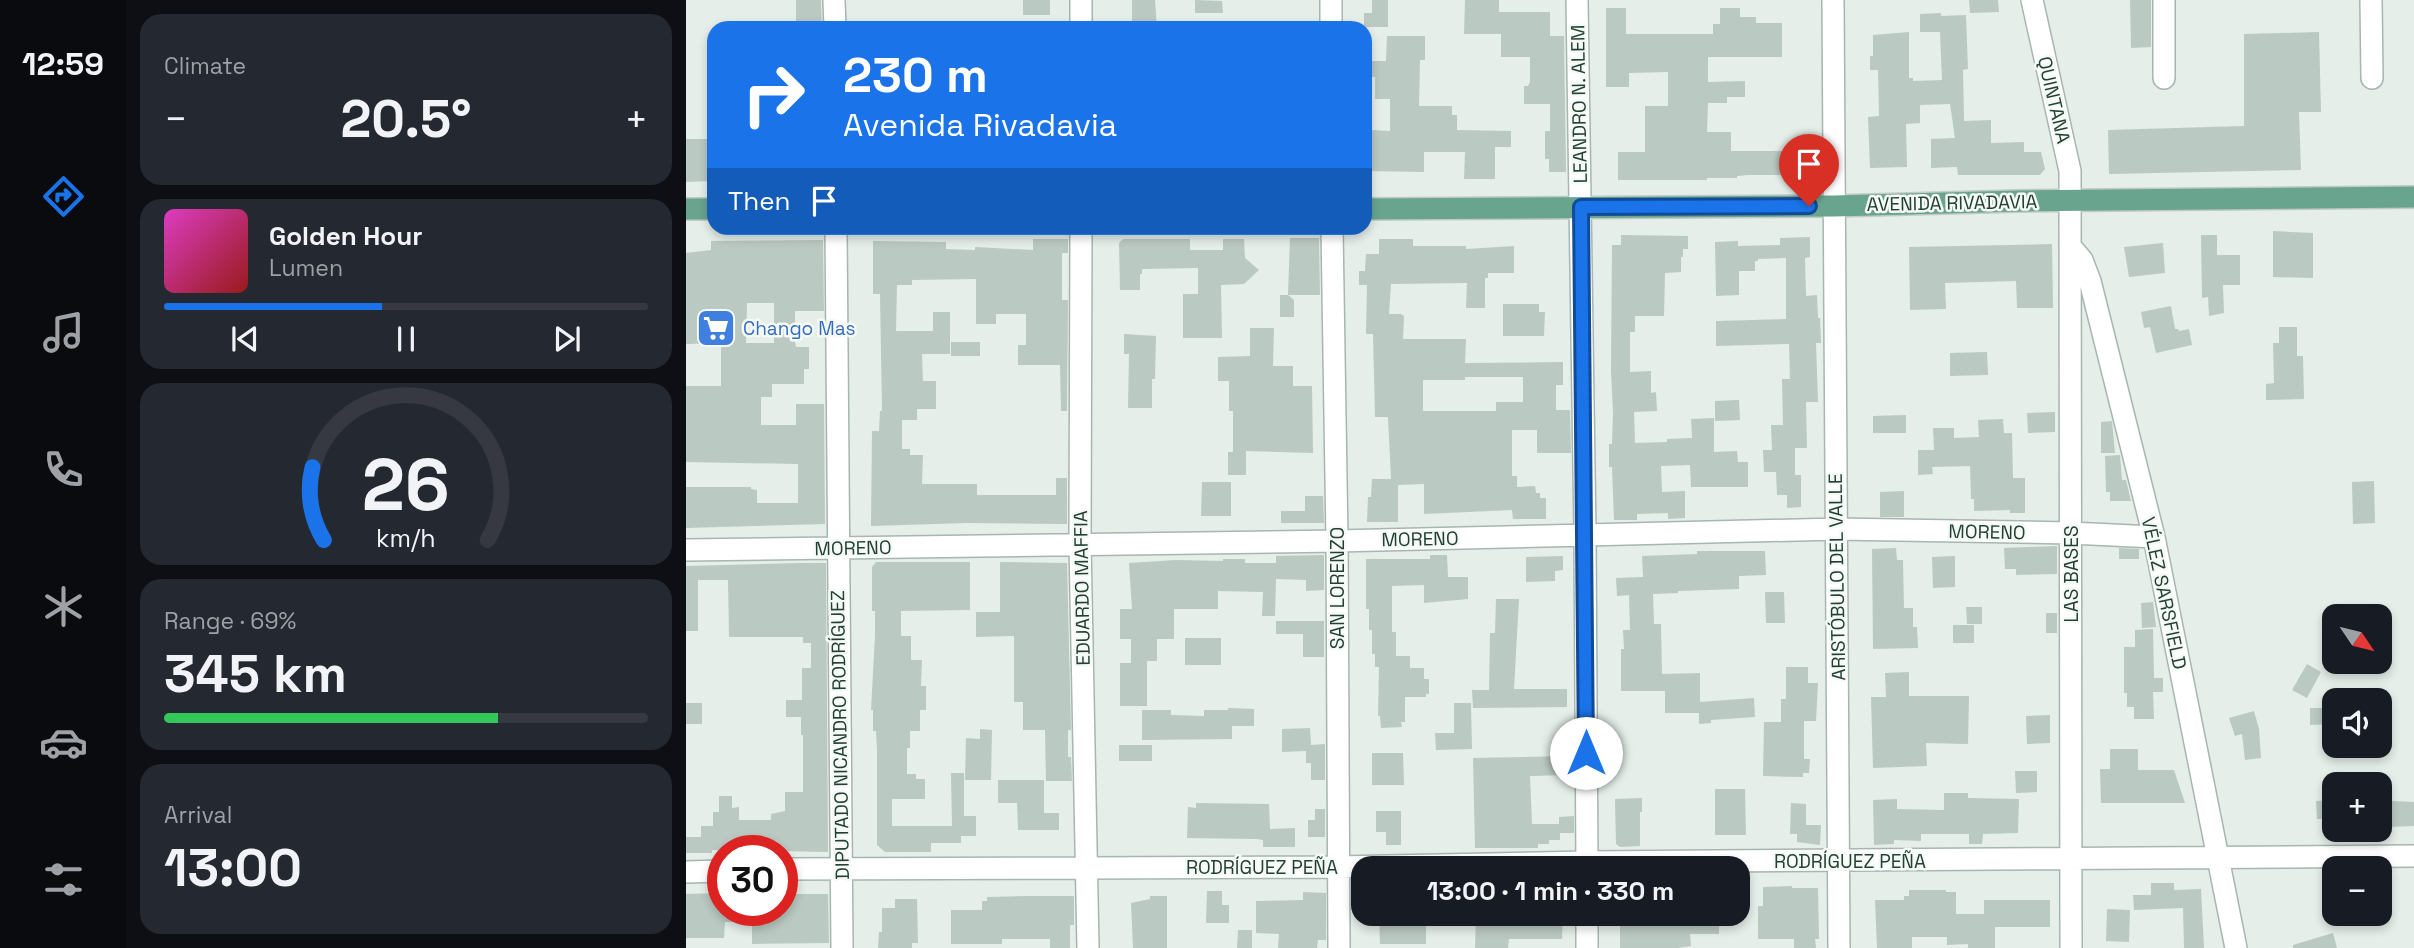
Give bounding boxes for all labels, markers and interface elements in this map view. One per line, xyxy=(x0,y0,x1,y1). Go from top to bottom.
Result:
street label: LEANDRO N. ALEM xyxy=(1565,24,1593,184)
text: 12:59 xyxy=(22,44,104,84)
text: 230 m xyxy=(843,44,988,106)
icon: right xyxy=(728,49,819,140)
text: Climate xyxy=(164,51,246,81)
street label: QUINTANA xyxy=(2032,54,2076,146)
text: 20.5° xyxy=(340,86,472,152)
text: − xyxy=(164,95,188,143)
text: + xyxy=(624,95,648,143)
text: Avenida Rivadavia xyxy=(843,105,1117,145)
pin xyxy=(1779,134,1839,206)
icon: arrive xyxy=(1790,145,1828,183)
icon: directions xyxy=(39,172,88,221)
icon: arrive xyxy=(805,182,843,220)
text: Then xyxy=(728,184,791,218)
street label: AVENIDA RIVADAVIA xyxy=(1866,189,2038,217)
text: Golden Hour xyxy=(269,219,423,253)
text: Lumen xyxy=(269,253,343,283)
supermarket icon: Chango Mas xyxy=(695,307,737,349)
icon: music xyxy=(39,308,88,357)
place label: Chango Mas xyxy=(743,316,856,341)
icon: previous xyxy=(226,320,264,358)
icon: pause xyxy=(387,320,425,358)
icon: next xyxy=(548,320,586,358)
text: 26 xyxy=(362,438,450,531)
icon: phone xyxy=(39,445,88,494)
street label: ARISTÓBULO DEL VALLE xyxy=(1823,473,1851,681)
street label: EDUARDO MAFFIA xyxy=(1068,510,1096,666)
street label: VÉLEZ SARSFIELD xyxy=(2136,515,2192,671)
street label: MORENO xyxy=(1948,519,2026,545)
text: km/h xyxy=(376,522,436,554)
street label: LAS BASES xyxy=(2059,525,2084,623)
street label: MORENO xyxy=(1381,526,1459,552)
street label: SAN LORENZO xyxy=(1325,527,1350,649)
street label: MORENO xyxy=(814,535,892,561)
icon: climate xyxy=(39,582,88,631)
street label: DIPUTADO NICANDRO RODRÍGUEZ xyxy=(825,590,855,880)
north arrow xyxy=(2322,604,2392,674)
map controls xyxy=(2322,604,2392,926)
text: Range · 69% xyxy=(164,606,296,636)
text: 345 km xyxy=(164,641,347,707)
button: sound xyxy=(2322,688,2392,758)
position arrow xyxy=(1549,716,1623,790)
icon: car xyxy=(39,718,88,767)
button: + xyxy=(2322,772,2392,842)
text: Arrival xyxy=(164,800,232,830)
text: 13:00 xyxy=(164,835,302,901)
speed limit sign: 30 xyxy=(707,835,798,926)
street label: RODRÍGUEZ PEÑA xyxy=(1774,849,1926,874)
icon: filters xyxy=(39,855,88,904)
street label: RODRÍGUEZ PEÑA xyxy=(1186,855,1338,880)
button: − xyxy=(2322,856,2392,926)
text: 13:00 · 1 min · 330 m xyxy=(1427,874,1674,908)

